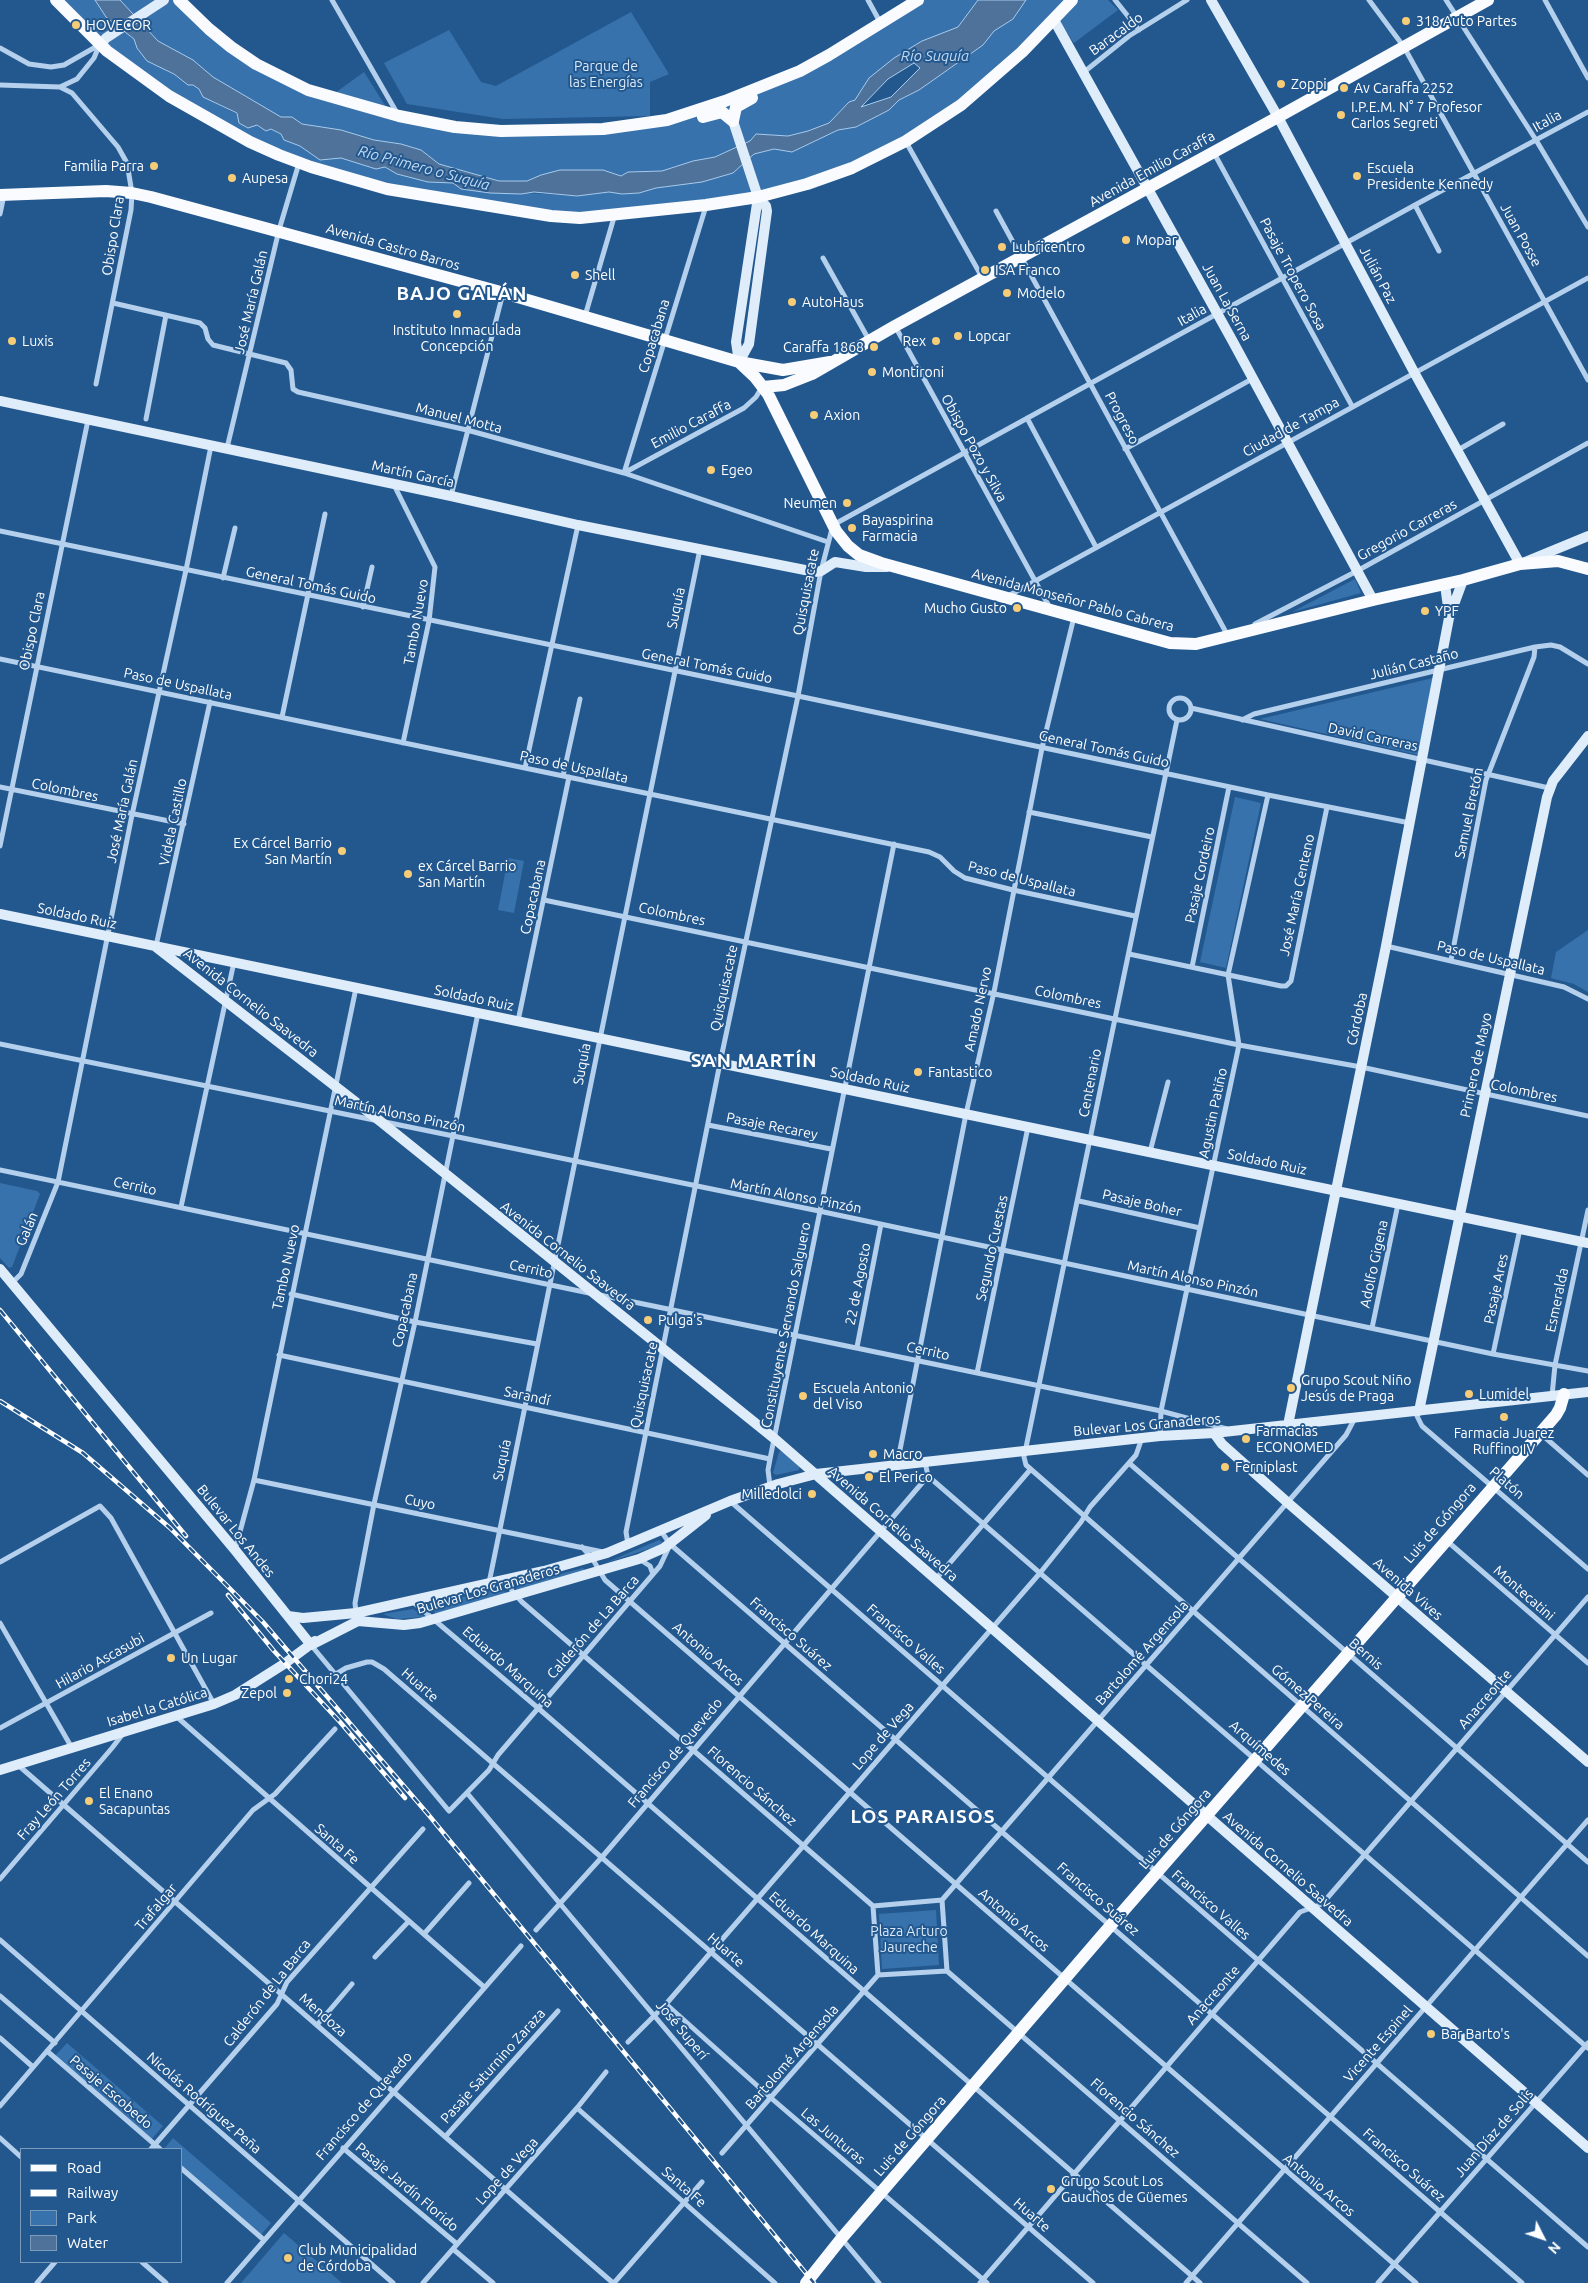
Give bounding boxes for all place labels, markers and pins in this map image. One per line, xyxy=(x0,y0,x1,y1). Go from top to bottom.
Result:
place label: 318 Auto Partes xyxy=(1416,13,1517,29)
marker: 318 Auto Partes xyxy=(1400,15,1412,27)
place label: HOVECOR xyxy=(86,17,151,33)
marker: HOVECOR xyxy=(70,19,82,31)
place label: Zoppi xyxy=(1291,76,1327,92)
marker: Zoppi xyxy=(1275,78,1287,90)
place label: Av Caraffa 2252 xyxy=(1354,80,1454,96)
marker: Av Caraffa 2252 xyxy=(1338,82,1350,94)
place label: I.P.E.M. N° 7 Profesor Carlos Segreti xyxy=(1351,99,1482,132)
marker: I.P.E.M. N° 7 Profesor Carlos Segreti xyxy=(1335,109,1347,121)
place label: Familia Parra xyxy=(64,158,144,174)
marker: Familia Parra xyxy=(148,160,160,172)
place label: Escuela Presidente Kennedy xyxy=(1367,160,1493,192)
place label: Aupesa xyxy=(242,170,288,186)
marker: Escuela Presidente Kennedy xyxy=(1351,170,1363,182)
marker: Aupesa xyxy=(226,172,238,184)
place label: Mopar xyxy=(1136,232,1177,248)
marker: Mopar xyxy=(1120,234,1132,246)
place label: Lubricentro xyxy=(1012,239,1085,255)
marker: Lubricentro xyxy=(996,241,1008,253)
place label: ISA Franco xyxy=(995,262,1060,278)
marker: ISA Franco xyxy=(979,264,991,276)
place label: Shell xyxy=(585,267,615,283)
marker: Shell xyxy=(569,269,581,281)
place label: Modelo xyxy=(1017,285,1065,301)
marker: Modelo xyxy=(1001,287,1013,299)
place label: AutoHaus xyxy=(802,294,864,310)
marker: AutoHaus xyxy=(786,296,798,308)
marker: Instituto Inmaculada Concepción xyxy=(451,308,463,320)
place label: Instituto Inmaculada Concepción xyxy=(393,322,521,354)
place label: Lopcar xyxy=(968,328,1010,344)
marker: Lopcar xyxy=(952,330,964,342)
place label: Luxis xyxy=(22,333,54,349)
place label: Rex xyxy=(903,333,926,349)
marker: Luxis xyxy=(6,335,18,347)
marker: Rex xyxy=(930,335,942,347)
place label: Caraffa 1868 xyxy=(783,339,864,355)
marker: Caraffa 1868 xyxy=(868,341,880,353)
place label: Montironi xyxy=(882,364,944,380)
marker: Montironi xyxy=(866,366,878,378)
place label: Axion xyxy=(824,407,860,423)
marker: Axion xyxy=(808,409,820,421)
place label: Egeo xyxy=(721,462,753,478)
marker: Egeo xyxy=(705,464,717,476)
place label: Neumen xyxy=(783,495,837,511)
marker: Neumen xyxy=(841,497,853,509)
place label: Bayaspirina Farmacia xyxy=(862,512,934,544)
marker: Bayaspirina Farmacia xyxy=(846,522,858,534)
place label: Mucho Gusto xyxy=(924,600,1007,616)
marker: Mucho Gusto xyxy=(1011,602,1023,614)
place label: YPF xyxy=(1435,603,1459,619)
marker: YPF xyxy=(1419,605,1431,617)
place label: Ex Cárcel Barrio San Martín xyxy=(233,835,332,868)
marker: Ex Cárcel Barrio San Martín xyxy=(336,845,348,857)
place label: ex Cárcel Barrio San Martín xyxy=(418,858,516,890)
marker: ex Cárcel Barrio San Martín xyxy=(402,868,414,880)
place label: Fantastico xyxy=(928,1064,992,1080)
marker: Fantastico xyxy=(912,1066,924,1078)
place label: Pulga's xyxy=(658,1312,703,1328)
marker: Pulga's xyxy=(642,1314,654,1326)
place label: Grupo Scout Niño Jesús de Praga xyxy=(1301,1372,1411,1404)
place label: Escuela Antonio del Viso xyxy=(813,1380,914,1412)
marker: Grupo Scout Niño Jesús de Praga xyxy=(1285,1382,1297,1394)
place label: Lumidel xyxy=(1479,1386,1529,1402)
marker: Lumidel xyxy=(1463,1388,1475,1400)
marker: Escuela Antonio del Viso xyxy=(797,1390,809,1402)
marker: Farmacia Juarez Ruffino IV xyxy=(1498,1411,1510,1423)
place label: Farmacias ECONOMED xyxy=(1256,1423,1334,1455)
place label: Farmacia Juarez Ruffino IV xyxy=(1454,1425,1554,1458)
marker: Farmacias ECONOMED xyxy=(1240,1433,1252,1445)
place label: Macro xyxy=(883,1446,922,1462)
marker: Macro xyxy=(867,1448,879,1460)
place label: Ferniplast xyxy=(1235,1459,1297,1475)
marker: Ferniplast xyxy=(1219,1461,1231,1473)
place label: El Perico xyxy=(879,1469,933,1485)
marker: El Perico xyxy=(863,1471,875,1483)
place label: Milledolci xyxy=(741,1486,802,1502)
marker: Milledolci xyxy=(806,1488,818,1500)
place label: Un Lugar xyxy=(181,1650,237,1666)
marker: Un Lugar xyxy=(165,1652,177,1664)
place label: Chori24 xyxy=(299,1671,348,1687)
marker: Chori24 xyxy=(283,1673,295,1685)
place label: Zepol xyxy=(241,1685,277,1701)
marker: Zepol xyxy=(281,1687,293,1699)
place label: El Enano Sacapuntas xyxy=(99,1785,170,1818)
marker: El Enano Sacapuntas xyxy=(83,1795,95,1807)
place label: Bar Barto's xyxy=(1441,2026,1510,2042)
marker: Bar Barto's xyxy=(1425,2028,1437,2040)
place label: Grupo Scout Los Gauchos de Güemes xyxy=(1061,2173,1187,2206)
marker: Grupo Scout Los Gauchos de Güemes xyxy=(1045,2183,1057,2195)
place label: Club Municipalidad de Córdoba xyxy=(298,2242,417,2274)
marker: Club Municipalidad de Córdoba xyxy=(282,2252,294,2264)

